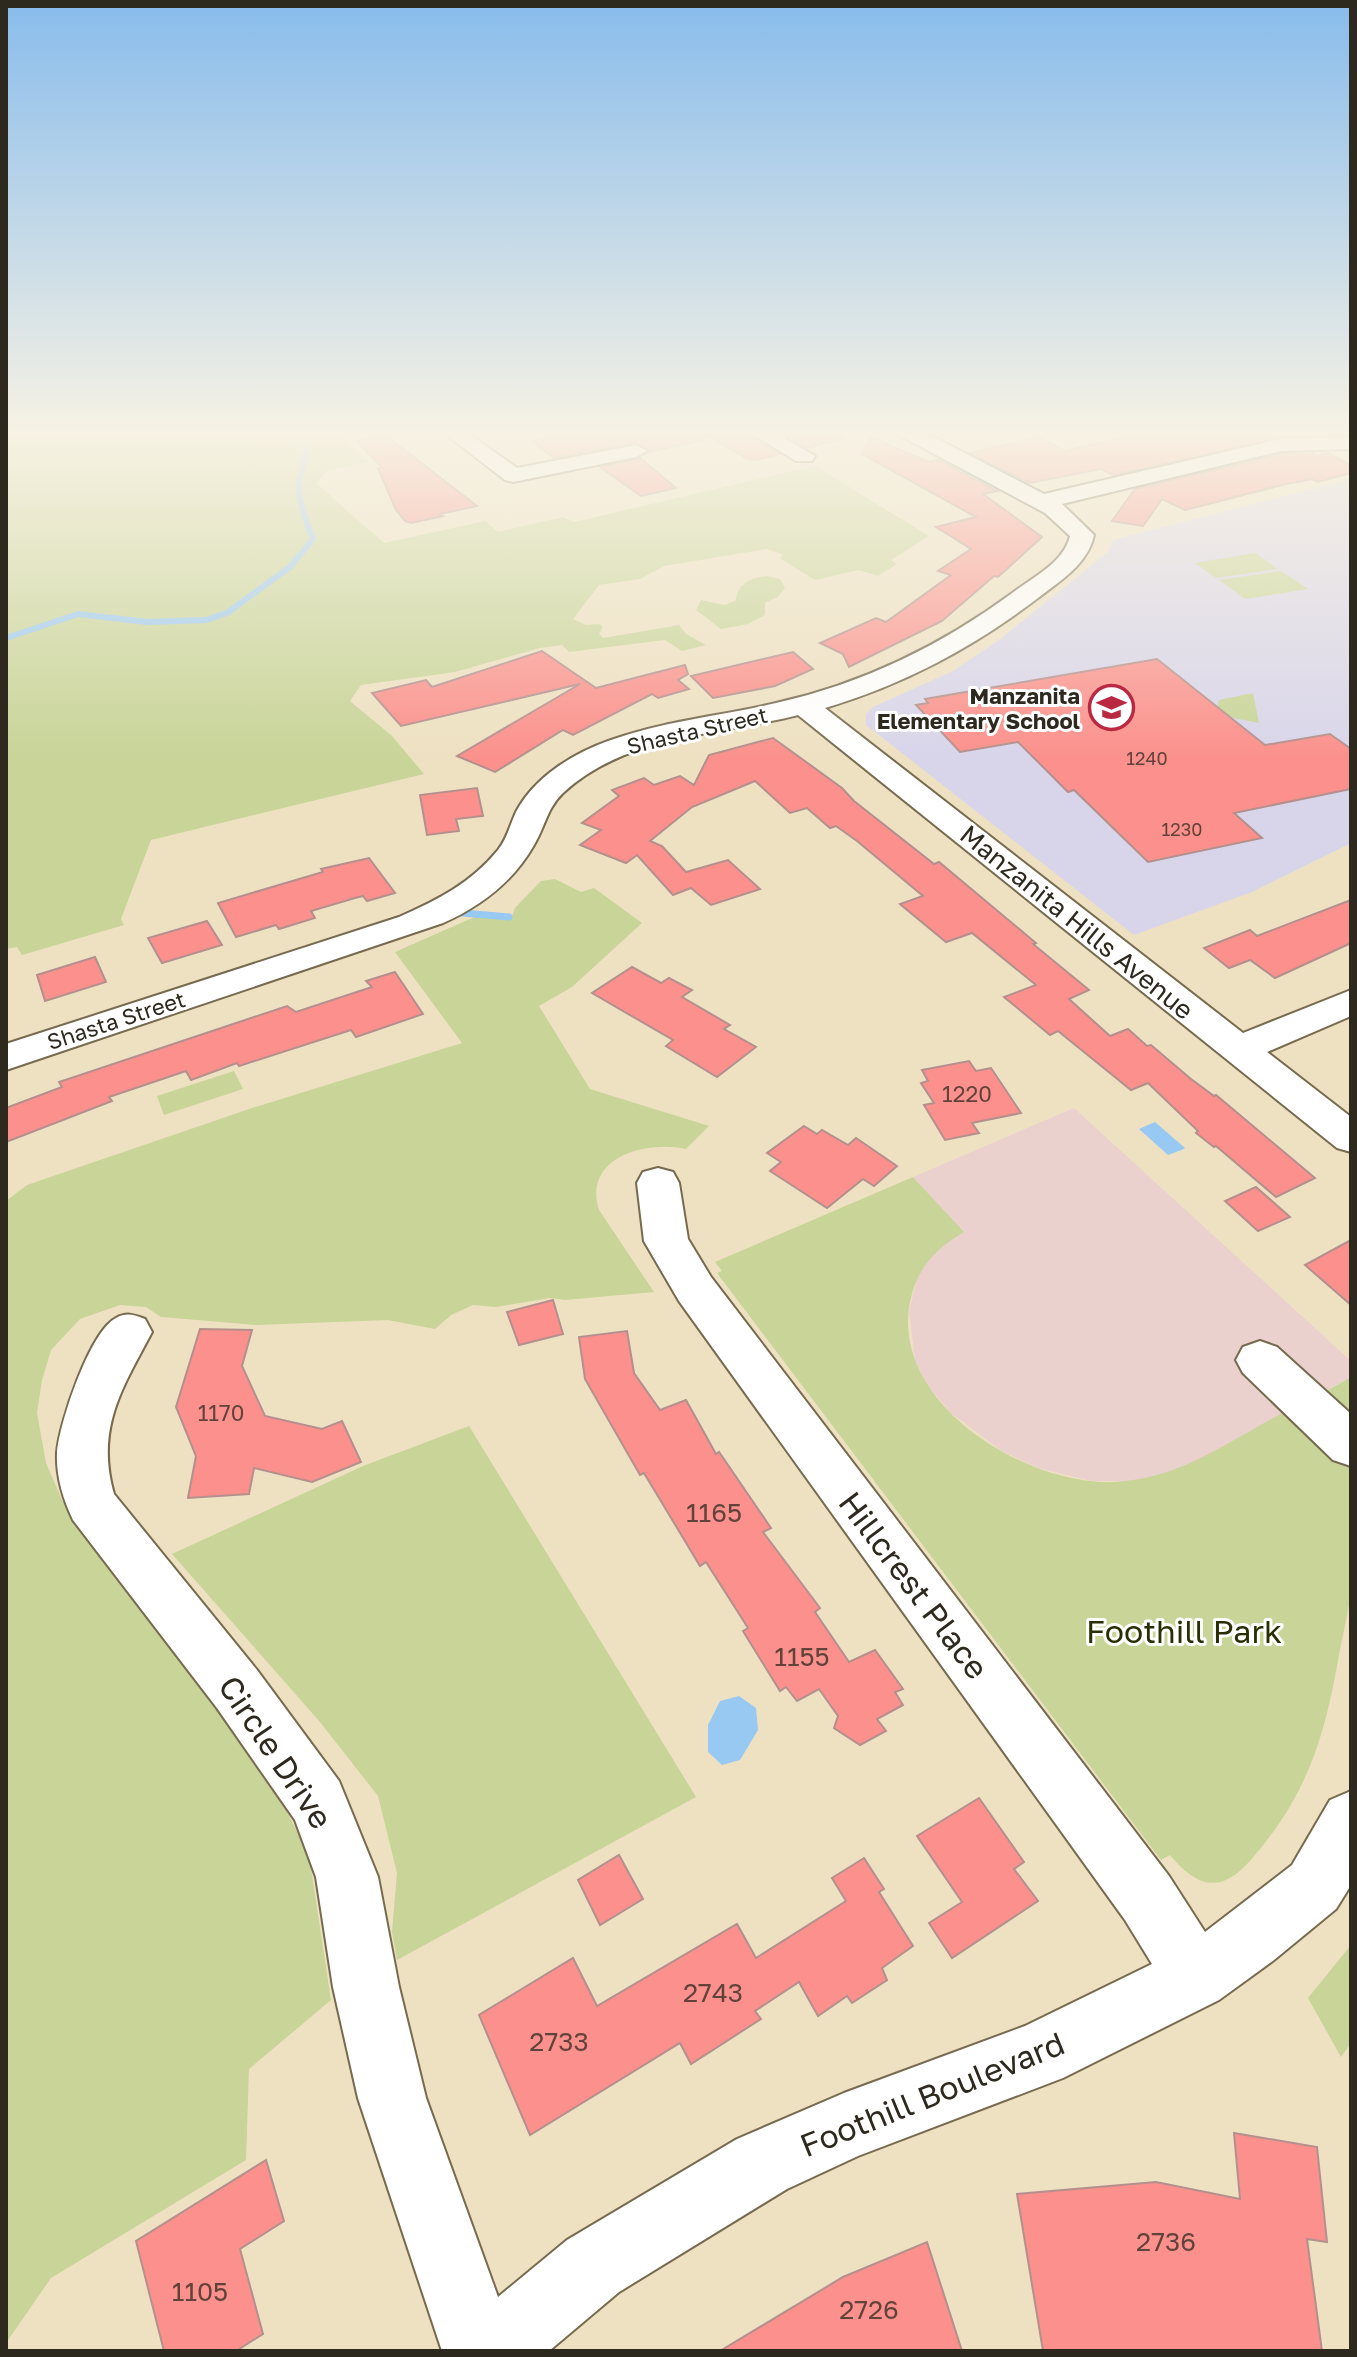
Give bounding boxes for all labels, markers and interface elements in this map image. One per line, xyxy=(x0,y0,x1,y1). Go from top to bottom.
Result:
place label: Manzanita Elementary School xyxy=(877,682,1080,734)
school or university icon: Manzanita Elementary School xyxy=(1087,684,1135,732)
street label: Shasta Street xyxy=(624,701,770,759)
house number: 1240 xyxy=(1126,747,1168,769)
street label: Manzanita Hills Avenue xyxy=(954,818,1200,1026)
house number: 1230 xyxy=(1162,818,1202,840)
street label: Shasta Street xyxy=(44,985,188,1055)
house number: 1220 xyxy=(942,1080,992,1107)
house number: 1170 xyxy=(198,1399,244,1426)
street label: Hillcrest Place xyxy=(831,1484,997,1686)
house number: 1165 xyxy=(686,1497,742,1528)
park label: Foothill Park xyxy=(1086,1612,1282,1650)
house number: 1155 xyxy=(774,1641,830,1672)
street label: Circle Drive xyxy=(211,1669,341,1835)
house number: 2743 xyxy=(683,1977,743,2008)
street label: Foothill Boulevard xyxy=(794,2024,1070,2164)
house number: 2733 xyxy=(529,2026,589,2057)
house number: 2736 xyxy=(1136,2226,1196,2257)
house number: 1105 xyxy=(172,2276,228,2307)
house number: 2726 xyxy=(839,2294,899,2325)

